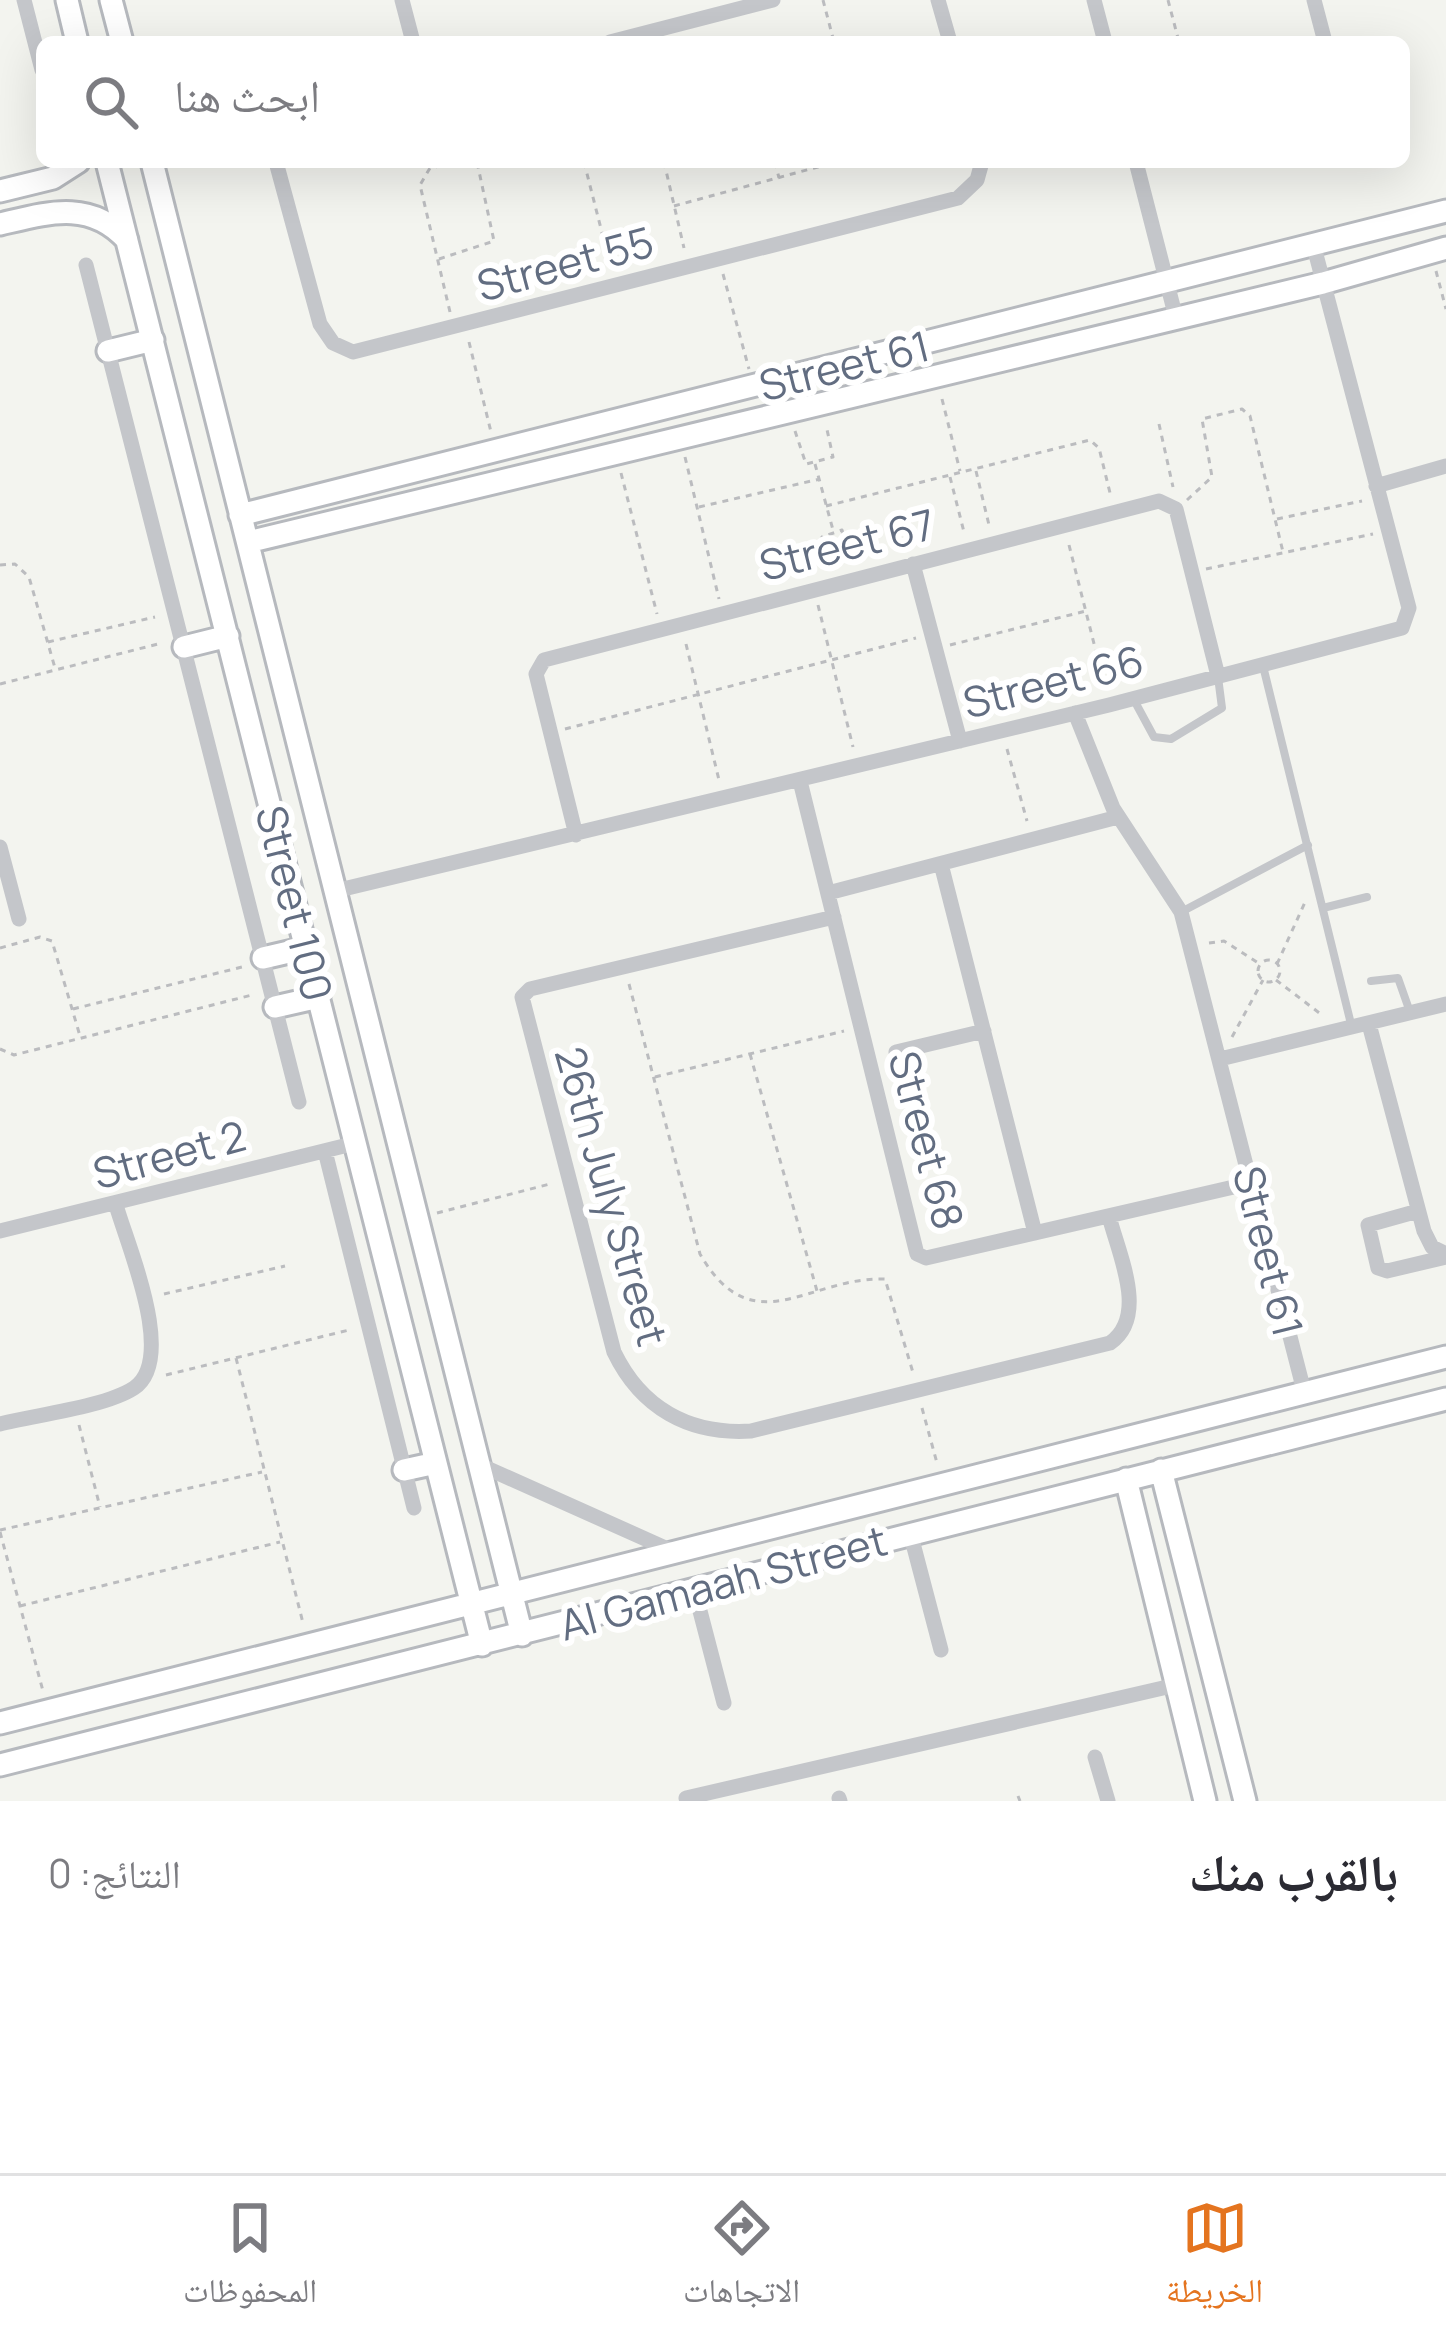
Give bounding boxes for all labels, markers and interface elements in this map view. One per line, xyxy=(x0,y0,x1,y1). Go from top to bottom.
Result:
search box xyxy=(36,36,1410,168)
text: ابحث هنا xyxy=(174,64,320,126)
icon: search xyxy=(78,69,144,135)
street label: Street 55 xyxy=(470,212,660,314)
street label: Street 61 xyxy=(753,316,935,414)
street label: Street 67 xyxy=(753,494,941,594)
street label: Street 66 xyxy=(957,631,1149,731)
street label: Street 100 xyxy=(243,799,347,1007)
street label: 26th July Street xyxy=(542,1040,682,1352)
street label: Street 68 xyxy=(875,1044,979,1236)
street label: Street 2 xyxy=(86,1106,252,1202)
street label: Street 61 xyxy=(1220,1160,1318,1342)
street label: Al Gamaah Street xyxy=(553,1510,893,1654)
text: بالقرب منك xyxy=(1189,1837,1398,1906)
text: النتائج: 0 xyxy=(48,1846,181,1900)
tab: المحفوظات xyxy=(183,2195,317,2323)
tab: الاتجاهات xyxy=(683,2195,800,2323)
tab: الخريطة xyxy=(1166,2195,1263,2323)

